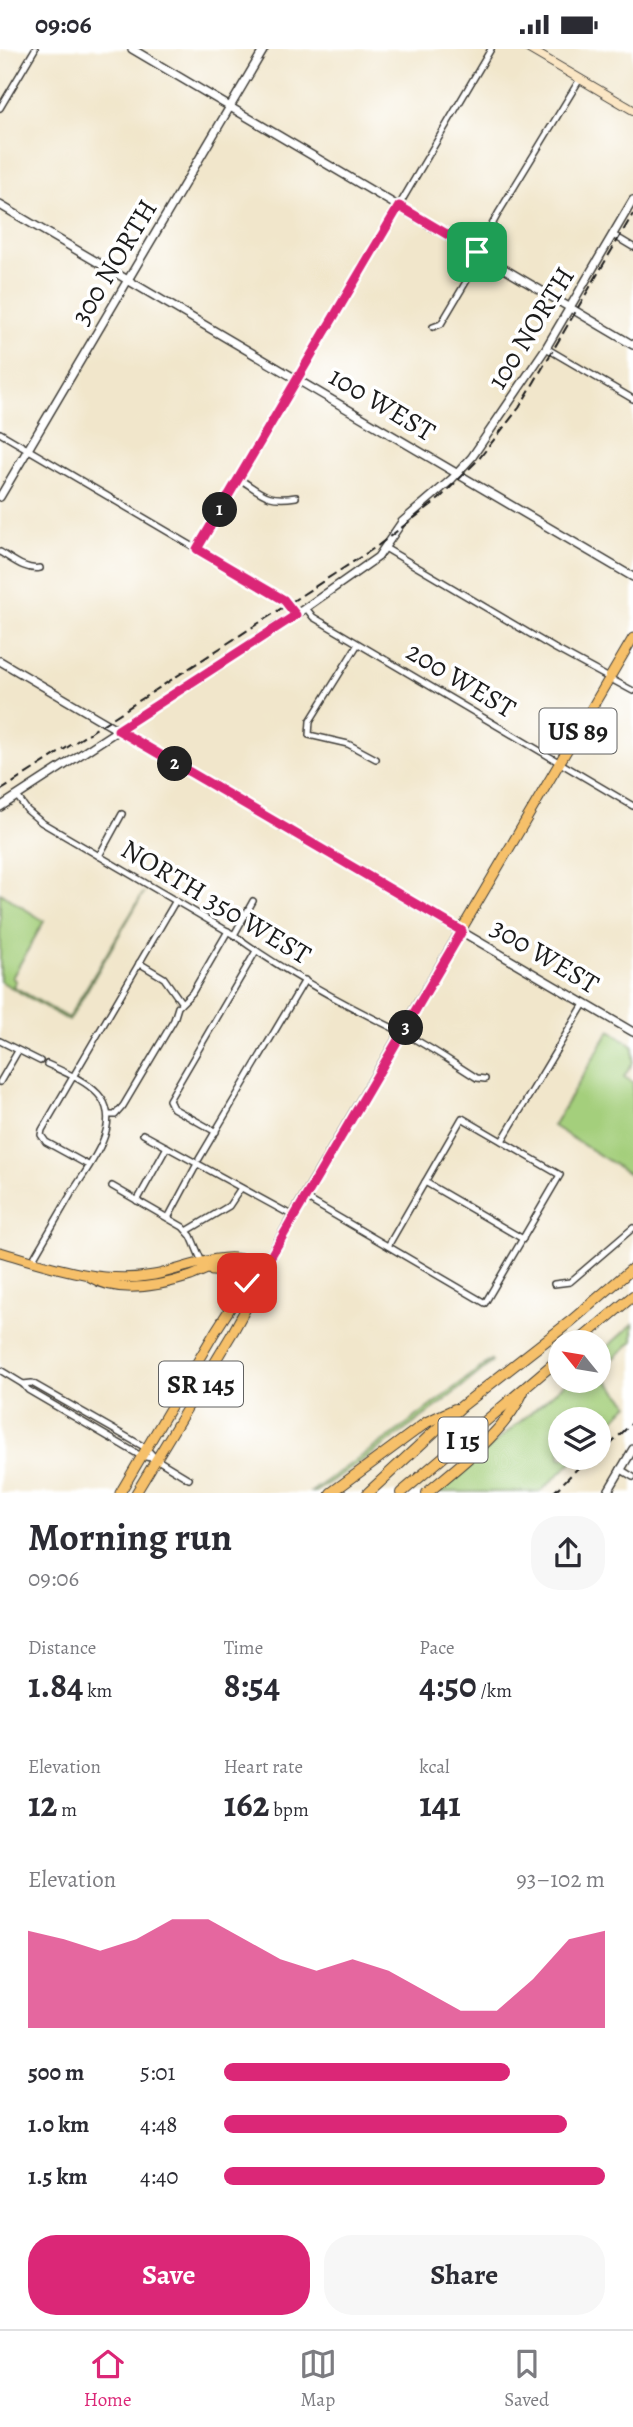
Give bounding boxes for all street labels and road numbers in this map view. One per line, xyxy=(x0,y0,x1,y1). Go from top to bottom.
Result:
street label: 300 NORTH xyxy=(62,192,166,332)
street label: 100 NORTH xyxy=(478,259,584,397)
street label: 100 WEST xyxy=(322,357,442,451)
street label: 200 WEST xyxy=(399,632,523,728)
road number: US 89 xyxy=(540,709,616,753)
street label: NORTH 350 WEST xyxy=(114,830,318,974)
street label: 300 WEST xyxy=(484,909,606,1003)
road number: SR 145 xyxy=(159,1361,243,1407)
road number: I 15 xyxy=(438,1417,488,1463)

